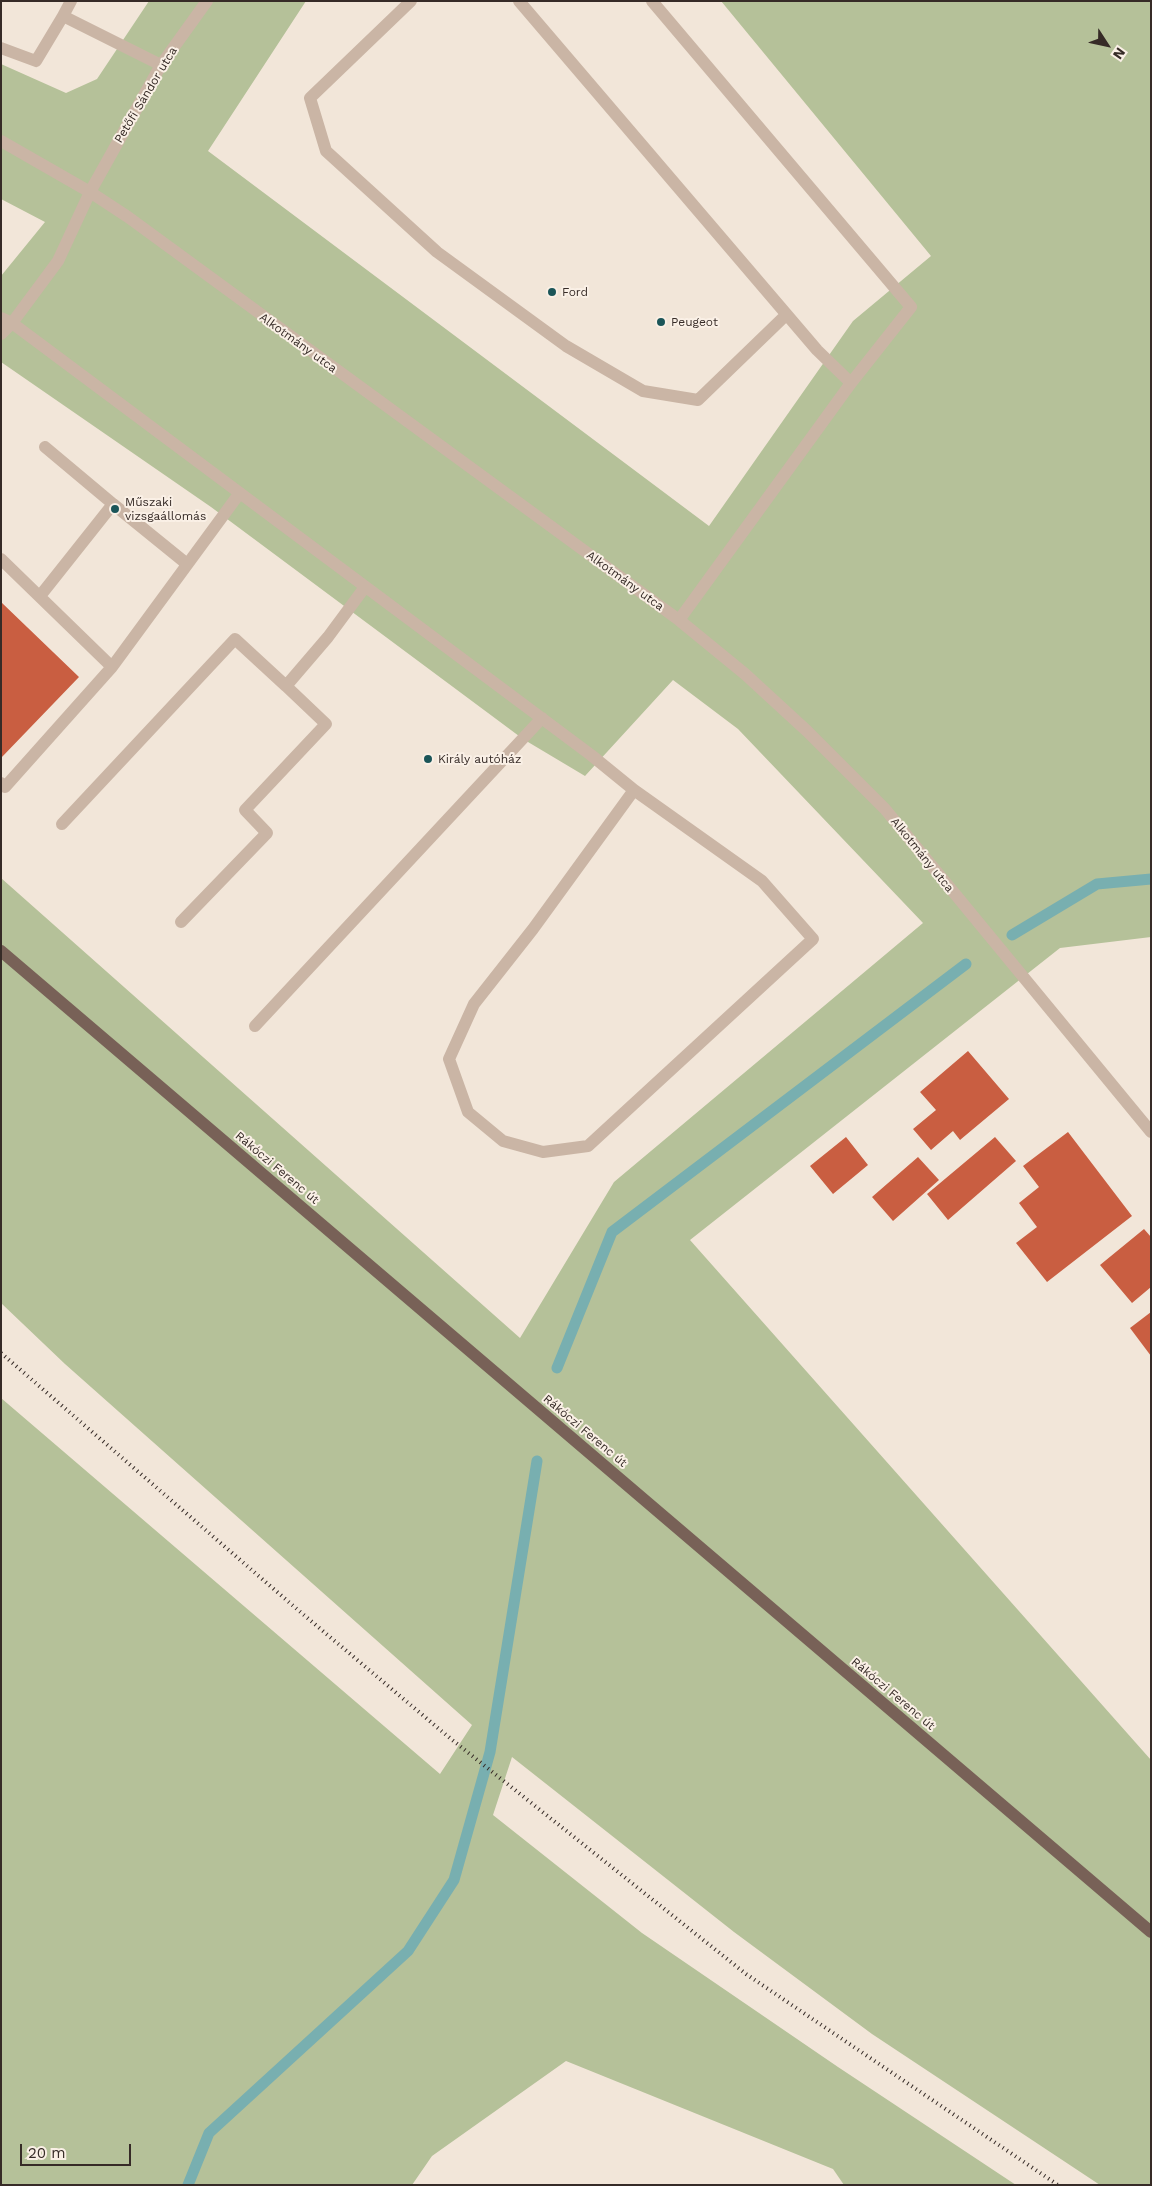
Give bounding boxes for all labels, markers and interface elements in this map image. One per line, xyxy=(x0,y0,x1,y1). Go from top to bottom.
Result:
north arrow xyxy=(1082,20,1132,70)
street label: Petőfi Sándor utca xyxy=(112,44,180,146)
text: N xyxy=(1110,45,1129,62)
place label: Ford xyxy=(562,285,588,299)
marker: Ford xyxy=(546,286,558,298)
street label: Alkotmány utca xyxy=(257,310,339,376)
place label: Peugeot xyxy=(671,315,718,329)
marker: Peugeot xyxy=(655,316,667,328)
place label: Műszaki vizsgaállomás xyxy=(125,495,206,523)
marker: Műszaki vizsgaállomás xyxy=(109,503,121,515)
street label: Alkotmány utca xyxy=(584,548,666,614)
place label: Király autóház xyxy=(438,752,521,766)
marker: Király autóház xyxy=(422,753,434,765)
street label: Alkotmány utca xyxy=(887,815,957,895)
street label: Rákóczi Ferenc út xyxy=(232,1129,322,1207)
street label: Rákóczi Ferenc út xyxy=(540,1392,630,1470)
street label: Rákóczi Ferenc út xyxy=(848,1655,938,1733)
scale bar xyxy=(22,2134,134,2166)
text: 20 m xyxy=(28,2144,66,2162)

